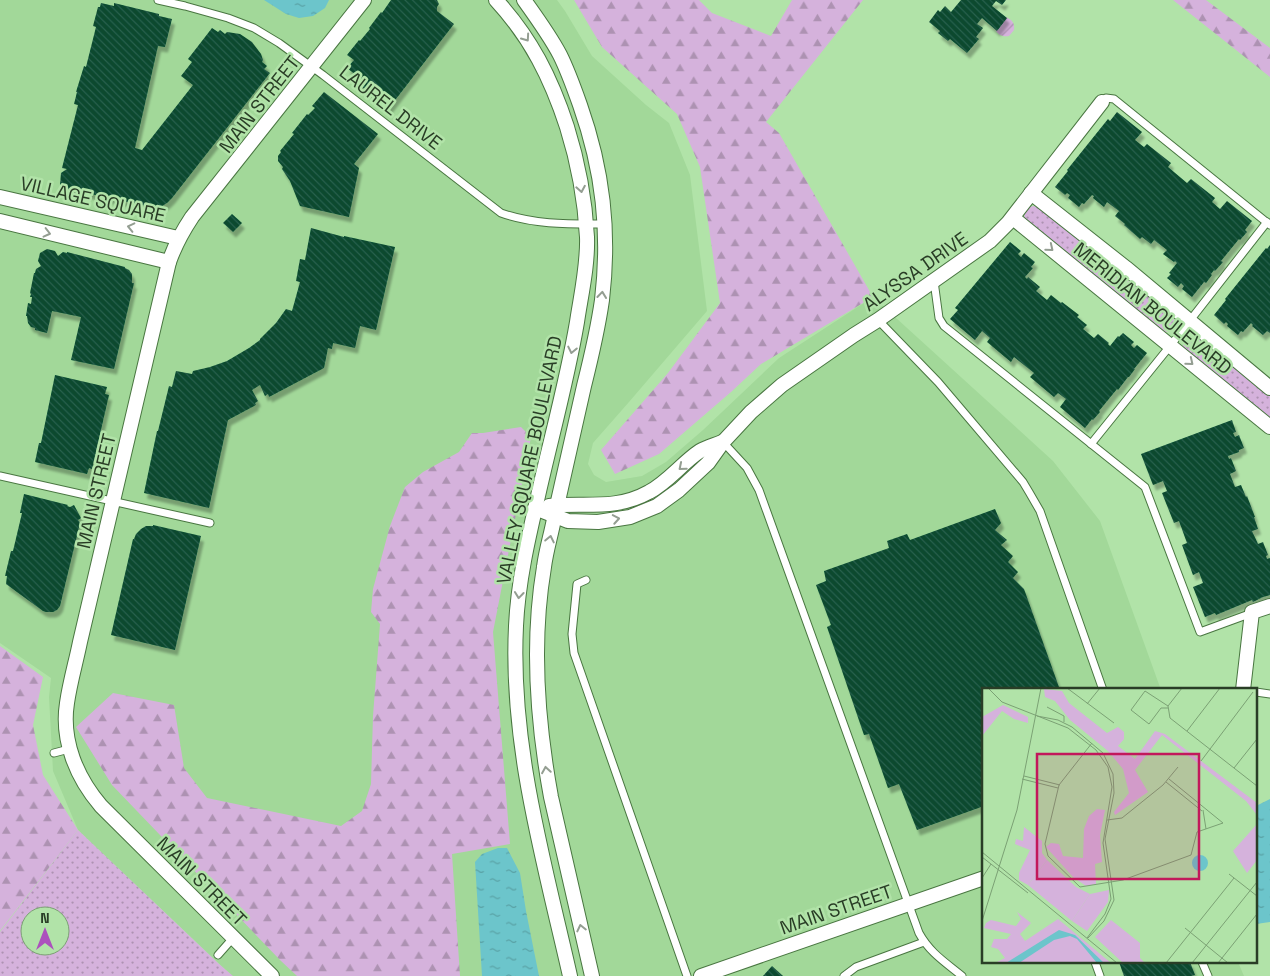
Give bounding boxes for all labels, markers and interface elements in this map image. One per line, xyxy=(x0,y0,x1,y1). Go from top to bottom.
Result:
one-way arrow xyxy=(520,32,529,42)
street label: MAIN STREET xyxy=(213,50,305,158)
street label: LAUREL DRIVE xyxy=(334,59,447,155)
street label: VILLAGE SQUARE xyxy=(18,171,168,228)
one-way arrow xyxy=(576,185,586,194)
one-way arrow xyxy=(126,222,135,233)
street label: ALYSSA DRIVE xyxy=(858,226,973,317)
one-way arrow xyxy=(43,227,52,238)
street label: MERIDIAN BOULEVARD xyxy=(1068,237,1237,380)
one-way arrow xyxy=(1045,243,1054,252)
one-way arrow xyxy=(596,290,607,298)
street label: VALLEY SQUARE BOULEVARD xyxy=(491,334,568,586)
one-way arrow xyxy=(567,346,577,355)
one-way arrow xyxy=(1184,357,1193,365)
street label: MAIN STREET xyxy=(71,431,122,551)
one-way arrow xyxy=(678,461,687,470)
one-way arrow xyxy=(612,515,621,525)
one-way arrow xyxy=(544,534,555,543)
one-way arrow xyxy=(514,591,525,599)
inset map xyxy=(982,688,1258,964)
one-way arrow xyxy=(541,765,551,774)
street label: MAIN STREET xyxy=(151,831,252,932)
street label: MAIN STREET xyxy=(777,879,896,940)
north arrow xyxy=(20,906,70,956)
text: N xyxy=(40,909,50,927)
one-way arrow xyxy=(576,924,587,933)

